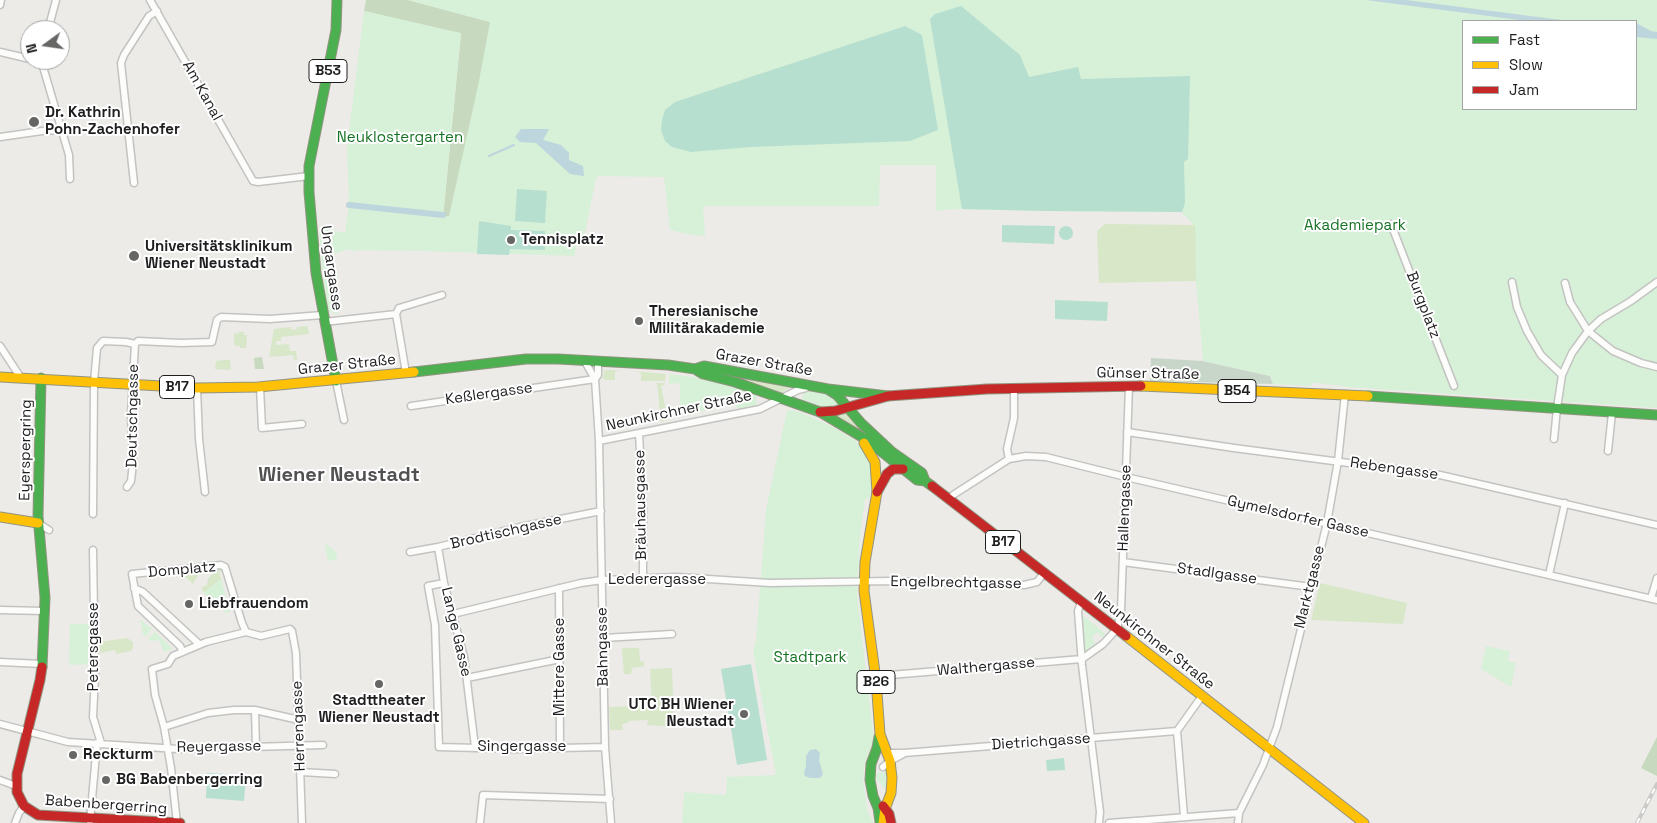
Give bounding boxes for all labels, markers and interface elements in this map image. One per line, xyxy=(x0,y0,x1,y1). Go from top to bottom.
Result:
north arrow xyxy=(20,20,70,70)
legend xyxy=(1462,20,1637,110)
text: Fast xyxy=(1509,30,1540,49)
text: N xyxy=(22,42,41,55)
text: Slow xyxy=(1509,55,1543,74)
street label: Am Kanal xyxy=(178,58,226,124)
road number: B53 xyxy=(309,59,347,82)
text: Jam xyxy=(1509,80,1539,99)
place label: Dr. Kathrin Pohn-Zachenhofer xyxy=(45,104,180,139)
marker: Dr. Kathrin Pohn-Zachenhofer xyxy=(27,115,41,129)
park label: Neuklostergarten xyxy=(337,129,463,147)
park label: Akademiepark xyxy=(1304,217,1406,235)
street label: Ungargasse xyxy=(316,224,346,312)
place label: Tennisplatz xyxy=(521,231,604,249)
marker: Tennisplatz xyxy=(505,234,517,246)
place label: Universitätsklinikum Wiener Neustadt xyxy=(145,238,292,273)
marker: Universitätsklinikum Wiener Neustadt xyxy=(127,249,141,263)
street label: Burgplatz xyxy=(1402,269,1444,341)
place label: Theresianische Militärakademie xyxy=(649,303,765,338)
marker: Theresianische Militärakademie xyxy=(633,315,645,327)
street label: Grazer Straße xyxy=(714,346,814,380)
street label: Grazer Straße xyxy=(297,351,397,379)
street label: Deutschgasse xyxy=(123,364,143,468)
street label: Günser Straße xyxy=(1096,364,1200,384)
road number: B17 xyxy=(160,376,194,398)
street label: Keßlergasse xyxy=(444,379,534,409)
road number: B54 xyxy=(1218,380,1256,402)
street label: Neunkirchner Straße xyxy=(604,387,754,435)
street label: Eyerspergring xyxy=(16,399,36,501)
street label: Bräuhausgasse xyxy=(631,450,651,560)
street label: Rebengasse xyxy=(1349,454,1439,484)
district label: Wiener Neustadt xyxy=(258,464,420,488)
street label: Hallengasse xyxy=(1114,464,1136,552)
street label: Gymelsdorfer Gasse xyxy=(1225,492,1371,542)
street label: Brodtischgasse xyxy=(449,510,563,554)
road number: B17 xyxy=(986,530,1020,554)
street label: Marktgasse xyxy=(1291,544,1329,630)
street label: Domplatz xyxy=(147,558,217,582)
street label: Stadlgasse xyxy=(1176,559,1258,589)
street label: Lederergasse xyxy=(608,571,706,589)
street label: Engelbrechtgasse xyxy=(890,573,1022,593)
street label: Lange Gasse xyxy=(437,585,475,679)
street label: Neunkirchner Straße xyxy=(1090,588,1218,694)
place label: Liebfrauendom xyxy=(199,595,309,613)
marker: Liebfrauendom xyxy=(183,598,195,610)
street label: Petersgasse xyxy=(85,602,103,692)
street label: Bahngasse xyxy=(593,607,613,687)
street label: Mittere Gasse xyxy=(551,618,569,716)
park label: Stadtpark xyxy=(773,649,847,667)
street label: Walthergasse xyxy=(936,654,1036,680)
road number: B26 xyxy=(857,670,895,694)
marker: Stadttheater Wiener Neustadt xyxy=(373,678,385,690)
street label: Herrengasse xyxy=(288,680,310,772)
place label: Stadttheater Wiener Neustadt xyxy=(318,692,440,727)
place label: UTC BH Wiener Neustadt xyxy=(628,696,734,731)
marker: UTC BH Wiener Neustadt xyxy=(738,708,750,720)
street label: Dietrichgasse xyxy=(991,730,1091,754)
street label: Reyergasse xyxy=(177,737,261,757)
street label: Singergasse xyxy=(478,738,566,756)
place label: Reckturm xyxy=(83,746,153,764)
marker: Reckturm xyxy=(67,749,79,761)
place label: BG Babenbergerring xyxy=(116,771,263,789)
marker: BG Babenbergerring xyxy=(100,774,112,786)
street label: Babenbergerring xyxy=(44,792,168,818)

